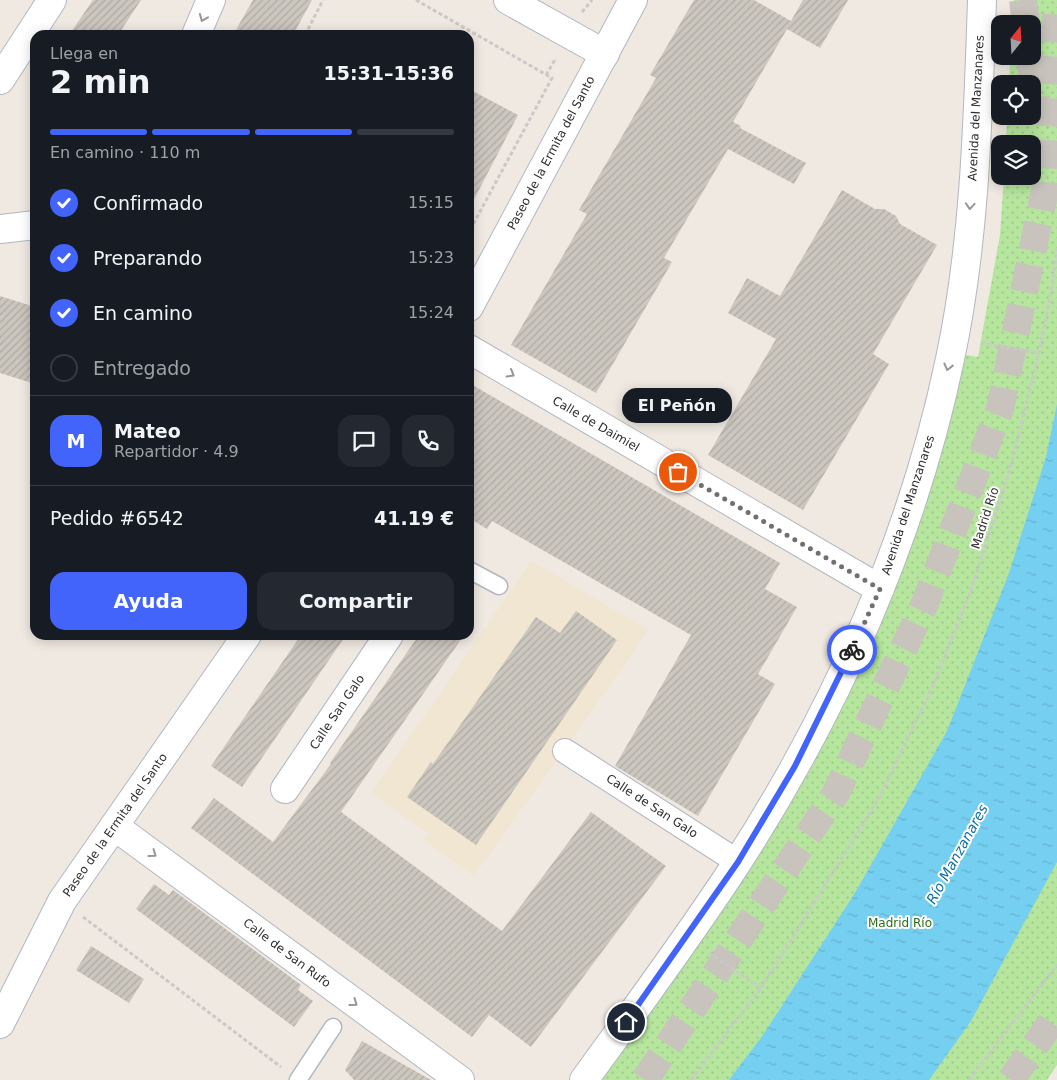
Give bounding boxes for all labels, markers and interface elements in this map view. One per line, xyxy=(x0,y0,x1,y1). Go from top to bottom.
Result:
one-way arrow xyxy=(199,13,209,21)
north arrow xyxy=(991,15,1041,65)
map controls xyxy=(991,15,1041,185)
street label: Avenida del Manzanares xyxy=(965,35,987,181)
text: Llega en xyxy=(50,44,118,63)
text: 15:31–15:36 xyxy=(324,62,454,84)
text: 2 min xyxy=(50,63,151,101)
street label: Paseo de la Ermita del Santo xyxy=(504,74,598,232)
button: locate xyxy=(991,75,1041,125)
button: layers xyxy=(991,135,1041,185)
text: En camino · 110 m xyxy=(50,143,200,162)
icon: check xyxy=(50,189,78,217)
text: Confirmado xyxy=(93,192,203,214)
text: 15:15 xyxy=(408,193,454,212)
one-way arrow xyxy=(965,202,976,210)
icon: check xyxy=(50,244,78,272)
text: Preparando xyxy=(93,247,202,269)
text: 15:23 xyxy=(408,248,454,267)
icon: check xyxy=(50,299,78,327)
text: En camino xyxy=(93,302,193,324)
text: 15:24 xyxy=(408,303,454,322)
text: Entregado xyxy=(93,357,191,379)
one-way arrow xyxy=(943,362,954,371)
one-way arrow xyxy=(505,368,514,378)
callout: El Peñón xyxy=(623,387,733,422)
street label: Calle de Daimiel xyxy=(550,393,642,455)
text: El Peñón xyxy=(638,396,716,415)
button: chat xyxy=(338,415,390,467)
button: phone xyxy=(402,415,454,467)
text: Mateo xyxy=(114,420,181,442)
text: M xyxy=(67,430,85,452)
street label: Avenida del Manzanares xyxy=(879,433,937,577)
text: Repartidor · 4.9 xyxy=(114,442,239,461)
pin xyxy=(657,451,699,493)
icon: bag xyxy=(664,458,692,486)
street label: Madrid Río xyxy=(968,485,1002,551)
text: Pedido #6542 xyxy=(50,507,184,529)
text: 41.19 € xyxy=(374,507,454,529)
button: Ayuda xyxy=(50,572,247,630)
button: Compartir xyxy=(257,572,454,630)
courier xyxy=(827,625,877,675)
icon: bike xyxy=(838,636,866,664)
street label: Calle San Galo xyxy=(307,672,367,752)
street label: Paseo de la Ermita del Santo xyxy=(60,750,170,900)
street label: Calle de San Galo xyxy=(604,771,700,841)
water label: Río Manzanares xyxy=(923,801,991,907)
one-way arrow xyxy=(147,849,156,857)
street label: Calle de San Rufo xyxy=(241,916,333,990)
park label: Madrid Río xyxy=(868,916,932,930)
one-way arrow xyxy=(348,998,357,1006)
pin xyxy=(605,1001,647,1043)
icon: home xyxy=(612,1008,640,1036)

